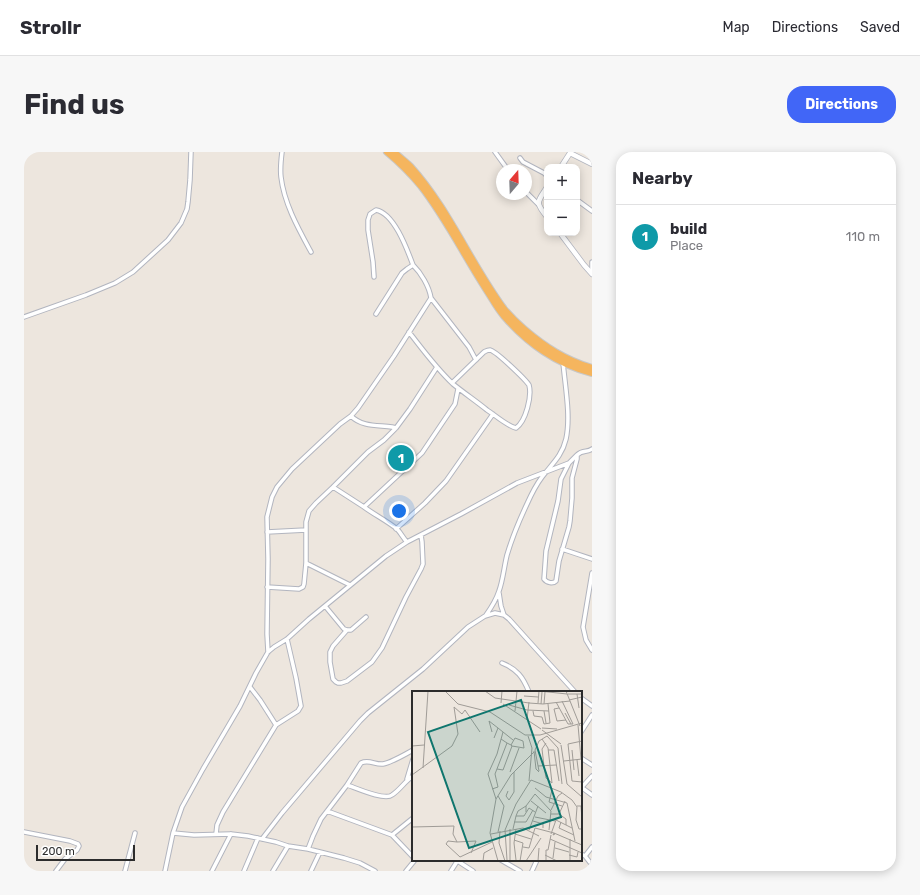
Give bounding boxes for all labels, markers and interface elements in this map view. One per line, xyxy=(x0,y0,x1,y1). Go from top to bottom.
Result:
text: Strollr xyxy=(20,16,81,39)
text: Map xyxy=(723,19,750,36)
text: Directions xyxy=(772,19,838,36)
text: Saved xyxy=(860,19,900,36)
button: Directions xyxy=(787,86,896,123)
text: Find us xyxy=(24,88,124,121)
north arrow xyxy=(496,164,532,200)
map controls xyxy=(544,164,580,236)
button: + xyxy=(544,164,580,200)
text: Nearby xyxy=(632,168,693,188)
button: − xyxy=(544,200,580,236)
text: build xyxy=(670,220,707,238)
text: 1 xyxy=(642,229,648,244)
text: 110 m xyxy=(846,229,880,244)
text: Place xyxy=(670,238,703,253)
pin: 1 xyxy=(388,443,414,473)
your location xyxy=(389,501,409,521)
inset map xyxy=(412,691,582,861)
scale bar xyxy=(36,843,135,862)
text: 200 m xyxy=(42,845,75,858)

